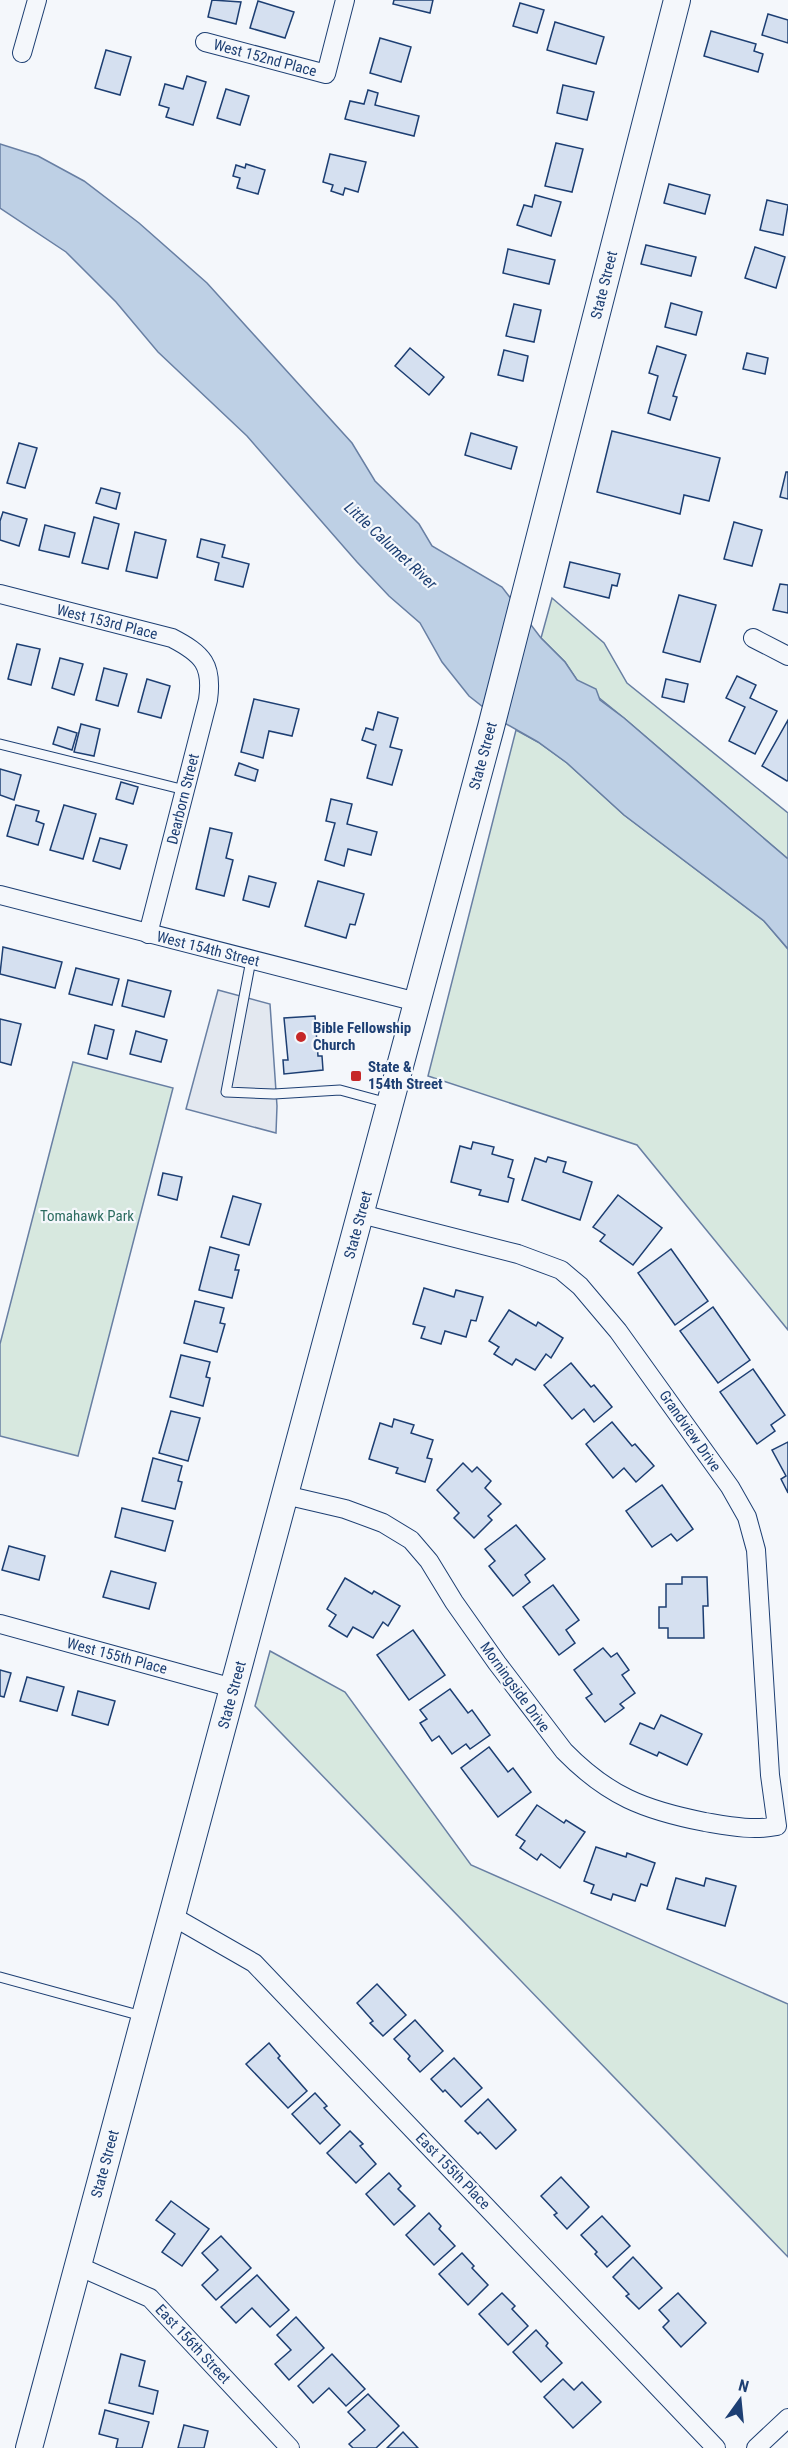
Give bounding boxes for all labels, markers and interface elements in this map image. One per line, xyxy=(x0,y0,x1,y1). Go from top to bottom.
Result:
street label: West 152nd Place xyxy=(211,36,319,80)
street label: State Street xyxy=(587,249,621,321)
water label: Little Calumet River xyxy=(341,498,442,594)
street label: West 153rd Place xyxy=(55,601,159,643)
street label: State Street xyxy=(465,720,501,792)
street label: Dearborn Street xyxy=(163,752,203,846)
street label: West 154th Street xyxy=(155,928,261,970)
place label: Bible Fellowship Church xyxy=(313,1019,411,1054)
marker: Bible Fellowship Church xyxy=(294,1030,308,1044)
place label: State & 154th Street xyxy=(368,1058,443,1093)
marker: State & 154th Street xyxy=(349,1069,363,1083)
street label: State Street xyxy=(340,1189,376,1261)
park label: Tomahawk Park xyxy=(40,1207,134,1225)
street label: Grandview Drive xyxy=(655,1387,725,1475)
street label: West 155th Place xyxy=(65,1634,169,1678)
street label: Morningside Drive xyxy=(476,1638,554,1736)
street label: State Street xyxy=(214,1659,250,1731)
street label: State Street xyxy=(87,2128,123,2200)
street label: East 155th Place xyxy=(412,2129,494,2213)
street label: East 156th Street xyxy=(152,2301,234,2387)
north arrow xyxy=(710,2370,770,2430)
text: N xyxy=(737,2376,751,2396)

